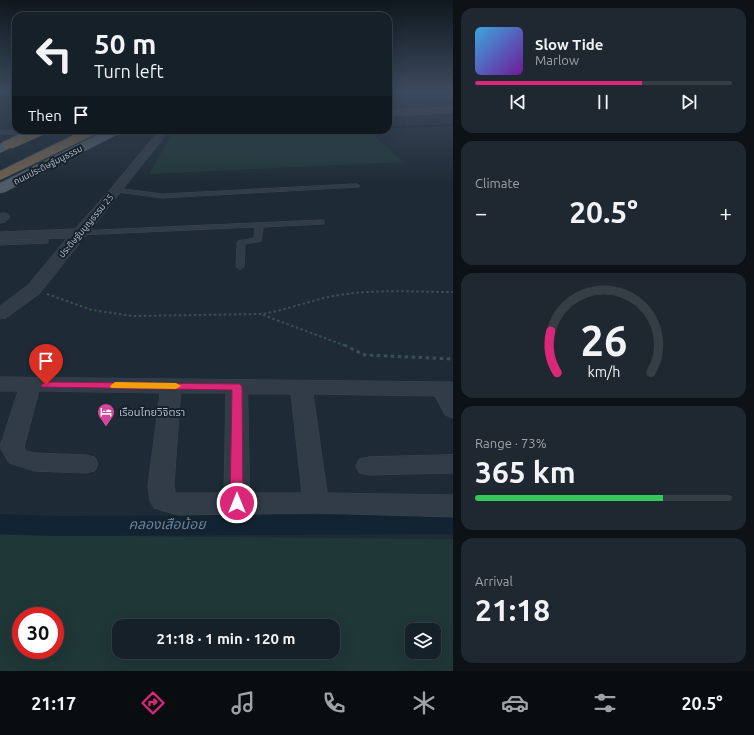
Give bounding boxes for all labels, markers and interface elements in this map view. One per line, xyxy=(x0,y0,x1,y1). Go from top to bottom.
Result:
icon: left xyxy=(28,28,80,80)
text: 50 m xyxy=(94,28,156,59)
text: Slow Tide xyxy=(535,36,603,53)
text: Marlow xyxy=(535,53,579,67)
text: Turn left xyxy=(94,61,164,81)
icon: previous xyxy=(507,91,529,113)
icon: pause xyxy=(592,91,614,113)
icon: next xyxy=(678,91,700,113)
icon: arrive xyxy=(70,104,92,126)
text: Then xyxy=(28,107,62,124)
street label: ถนนประดิษฐ์มนูธรรม xyxy=(12,143,84,188)
text: Climate xyxy=(475,176,520,190)
street label: ประดิษฐ์มนูญธรรม 25 xyxy=(57,192,116,260)
text: 20.5° xyxy=(569,195,638,229)
text: − xyxy=(475,200,487,225)
text: + xyxy=(720,200,732,225)
text: 26 xyxy=(580,317,627,364)
pin xyxy=(29,344,63,385)
icon: arrive xyxy=(35,350,57,372)
text: km/h xyxy=(587,364,620,380)
hotel icon: เรือนไทยวิจิตรา xyxy=(96,402,116,427)
place label: เรือนไทยวิจิตรา xyxy=(119,406,185,418)
text: Range · 73% xyxy=(475,436,547,450)
text: 365 km xyxy=(475,455,576,489)
position arrow xyxy=(216,482,258,524)
water label: คลองเสือน้อย xyxy=(128,516,207,532)
text: Arrival xyxy=(475,574,513,588)
text: 21:18 xyxy=(475,593,550,627)
speed limit sign: 30 xyxy=(12,607,64,659)
map controls xyxy=(405,623,441,659)
button: layers xyxy=(405,623,441,659)
text: 21:18 · 1 min · 120 m xyxy=(157,630,295,647)
icon: directions xyxy=(139,689,167,717)
icon: music xyxy=(229,689,257,717)
icon: phone xyxy=(320,689,348,717)
icon: climate xyxy=(410,689,438,717)
icon: car xyxy=(501,689,529,717)
icon: filters xyxy=(591,689,619,717)
text: 21:17 xyxy=(31,693,76,713)
text: 20.5° xyxy=(681,693,723,713)

